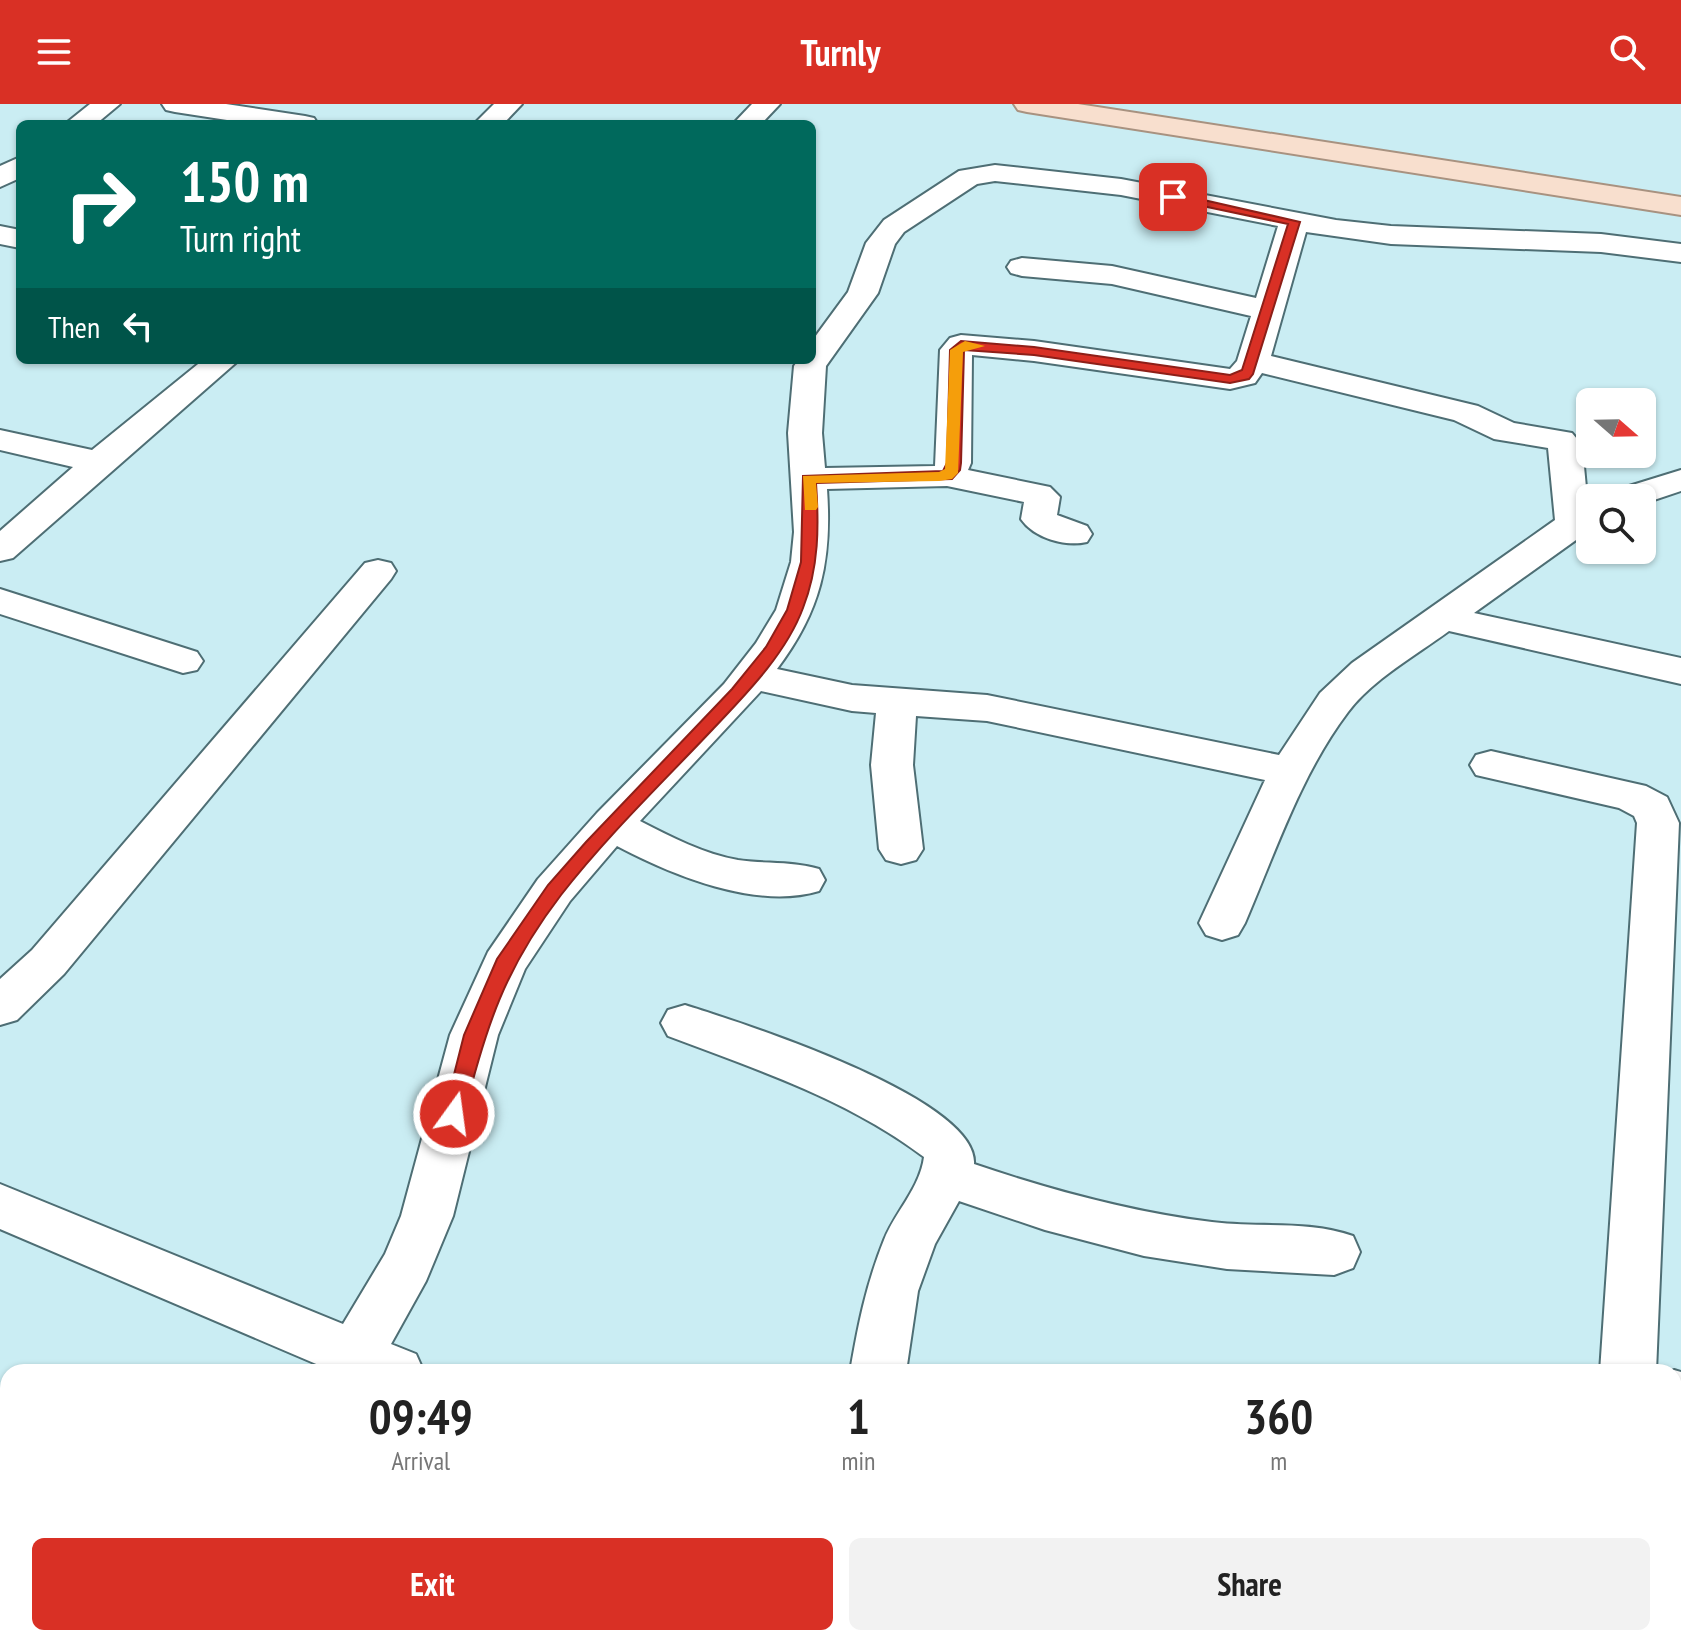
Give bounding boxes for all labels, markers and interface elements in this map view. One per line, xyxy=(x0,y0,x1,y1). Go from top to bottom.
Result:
text: Turnly xyxy=(801,29,880,76)
icon: menu xyxy=(32,30,76,74)
icon: search xyxy=(1605,30,1649,74)
text: 150 m xyxy=(180,145,309,217)
icon: right xyxy=(48,152,152,256)
pin xyxy=(1139,163,1207,231)
icon: arrive xyxy=(1151,175,1195,219)
text: Turn right xyxy=(180,215,301,262)
icon: left xyxy=(116,304,160,348)
text: Then xyxy=(48,307,100,346)
north arrow xyxy=(1576,388,1656,468)
map controls xyxy=(1576,388,1656,564)
button: search xyxy=(1576,484,1656,564)
position arrow xyxy=(412,1072,496,1156)
text: 09:49 xyxy=(369,1385,473,1447)
text: 1 xyxy=(847,1385,870,1447)
text: 360 xyxy=(1244,1385,1313,1447)
text: Arrival xyxy=(391,1444,450,1477)
text: min xyxy=(841,1444,875,1477)
text: m xyxy=(1270,1444,1287,1477)
button: Exit xyxy=(32,1538,833,1630)
button: Share xyxy=(849,1538,1650,1630)

